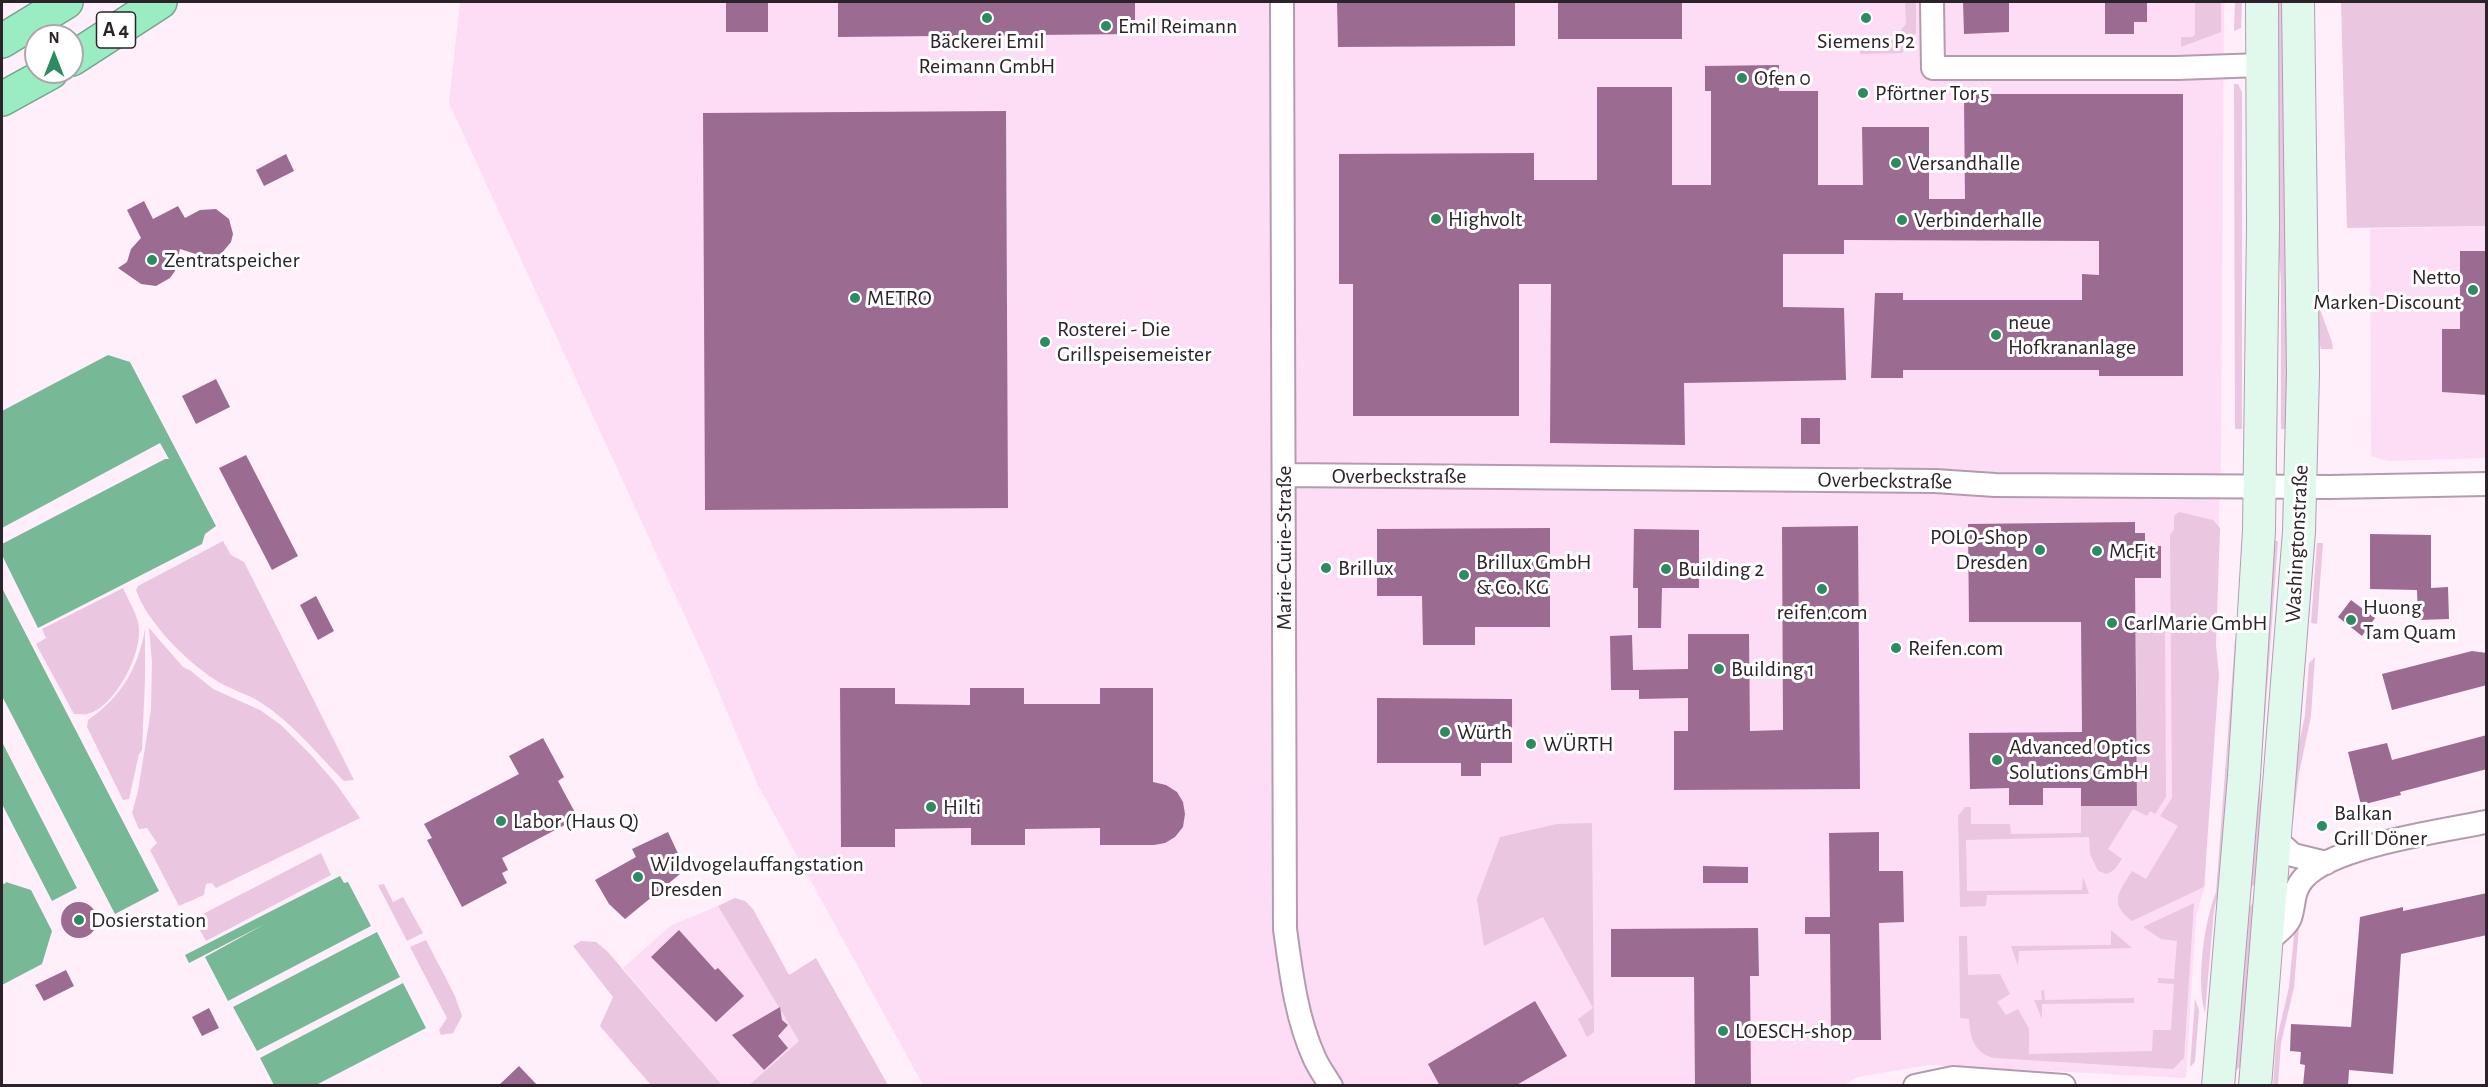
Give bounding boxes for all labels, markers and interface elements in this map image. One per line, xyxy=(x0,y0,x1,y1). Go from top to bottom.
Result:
marker: Bäckerei Emil Reimann GmbH xyxy=(980,11,994,25)
marker: Siemens P2 xyxy=(1859,11,1873,25)
road number: A 4 xyxy=(96,12,136,48)
place label: Emil Reimann xyxy=(1118,13,1237,39)
marker: Emil Reimann xyxy=(1099,19,1113,33)
north arrow xyxy=(24,24,84,84)
place label: Bäckerei Emil Reimann GmbH xyxy=(919,28,1055,80)
place label: Siemens P2 xyxy=(1817,28,1915,54)
text: N xyxy=(48,30,60,46)
place label: Ofen 0 xyxy=(1754,65,1811,91)
marker: Ofen 0 xyxy=(1735,71,1749,85)
place label: Pförtner Tor 5 xyxy=(1875,80,1989,106)
marker: Pförtner Tor 5 xyxy=(1856,86,1870,100)
place label: Versandhalle xyxy=(1908,150,2020,176)
marker: Versandhalle xyxy=(1889,156,1903,170)
place label: Highvolt xyxy=(1448,206,1522,232)
place label: Verbinderhalle xyxy=(1914,207,2042,233)
marker: Highvolt xyxy=(1429,212,1443,226)
marker: Verbinderhalle xyxy=(1895,213,1909,227)
place label: Zentratspeicher xyxy=(164,247,300,273)
marker: Zentratspeicher xyxy=(145,253,159,267)
place label: Netto Marken-Discount xyxy=(2313,264,2461,316)
marker: Netto Marken-Discount xyxy=(2466,283,2480,297)
place label: METRO xyxy=(867,285,932,311)
marker: METRO xyxy=(848,291,862,305)
place label: neue Hofkrananlage xyxy=(2008,309,2136,360)
place label: Rosterei - Die Grillspeisemeister xyxy=(1057,316,1211,368)
marker: neue Hofkrananlage xyxy=(1989,328,2003,342)
marker: Rosterei - Die Grillspeisemeister xyxy=(1038,335,1052,349)
street label: Overbeckstraße xyxy=(1332,463,1466,489)
street label: Washingtonstraße xyxy=(2280,464,2314,624)
street label: Marie-Curie-Straße xyxy=(1271,466,1297,630)
street label: Overbeckstraße xyxy=(1817,467,1953,495)
place label: POLO-Shop Dresden xyxy=(1930,524,2028,576)
place label: McFit xyxy=(2109,538,2156,564)
marker: POLO-Shop Dresden xyxy=(2033,543,2047,557)
marker: McFit xyxy=(2090,544,2104,558)
place label: Brillux GmbH & Co. KG xyxy=(1476,549,1592,600)
place label: Brillux xyxy=(1338,555,1394,581)
place label: Building 2 xyxy=(1678,556,1764,582)
marker: Brillux xyxy=(1319,561,1333,575)
marker: Building 2 xyxy=(1659,562,1673,576)
marker: Brillux GmbH & Co. KG xyxy=(1457,568,1471,582)
marker: reifen.com xyxy=(1815,582,1829,596)
place label: Huong Tam Quam xyxy=(2363,594,2456,646)
place label: reifen.com xyxy=(1777,599,1867,625)
place label: CarlMarie GmbH xyxy=(2124,610,2268,636)
marker: Huong Tam Quam xyxy=(2344,613,2358,627)
marker: CarlMarie GmbH xyxy=(2105,616,2119,630)
place label: Reifen.com xyxy=(1908,635,2003,661)
marker: Reifen.com xyxy=(1889,641,1903,655)
place label: Building 1 xyxy=(1731,656,1815,682)
marker: Building 1 xyxy=(1712,662,1726,676)
place label: Würth xyxy=(1457,719,1512,745)
marker: Würth xyxy=(1438,725,1452,739)
place label: WÜRTH xyxy=(1543,731,1614,757)
place label: Advanced Optics Solutions GmbH xyxy=(2009,734,2151,786)
marker: WÜRTH xyxy=(1524,737,1538,751)
marker: Advanced Optics Solutions GmbH xyxy=(1990,753,2004,767)
place label: Hilti xyxy=(943,794,981,820)
marker: Hilti xyxy=(924,800,938,814)
place label: Balkan Grill Döner xyxy=(2334,800,2427,852)
place label: Labor (Haus Q) xyxy=(513,808,640,834)
marker: Labor (Haus Q) xyxy=(494,814,508,828)
marker: Balkan Grill Döner xyxy=(2315,819,2329,833)
place label: Wildvogelauffangstation Dresden xyxy=(650,851,864,902)
marker: Wildvogelauffangstation Dresden xyxy=(631,870,645,884)
place label: Dosierstation xyxy=(91,907,206,933)
marker: Dosierstation xyxy=(72,913,86,927)
place label: LOESCH-shop xyxy=(1735,1018,1853,1044)
marker: LOESCH-shop xyxy=(1716,1024,1730,1038)

